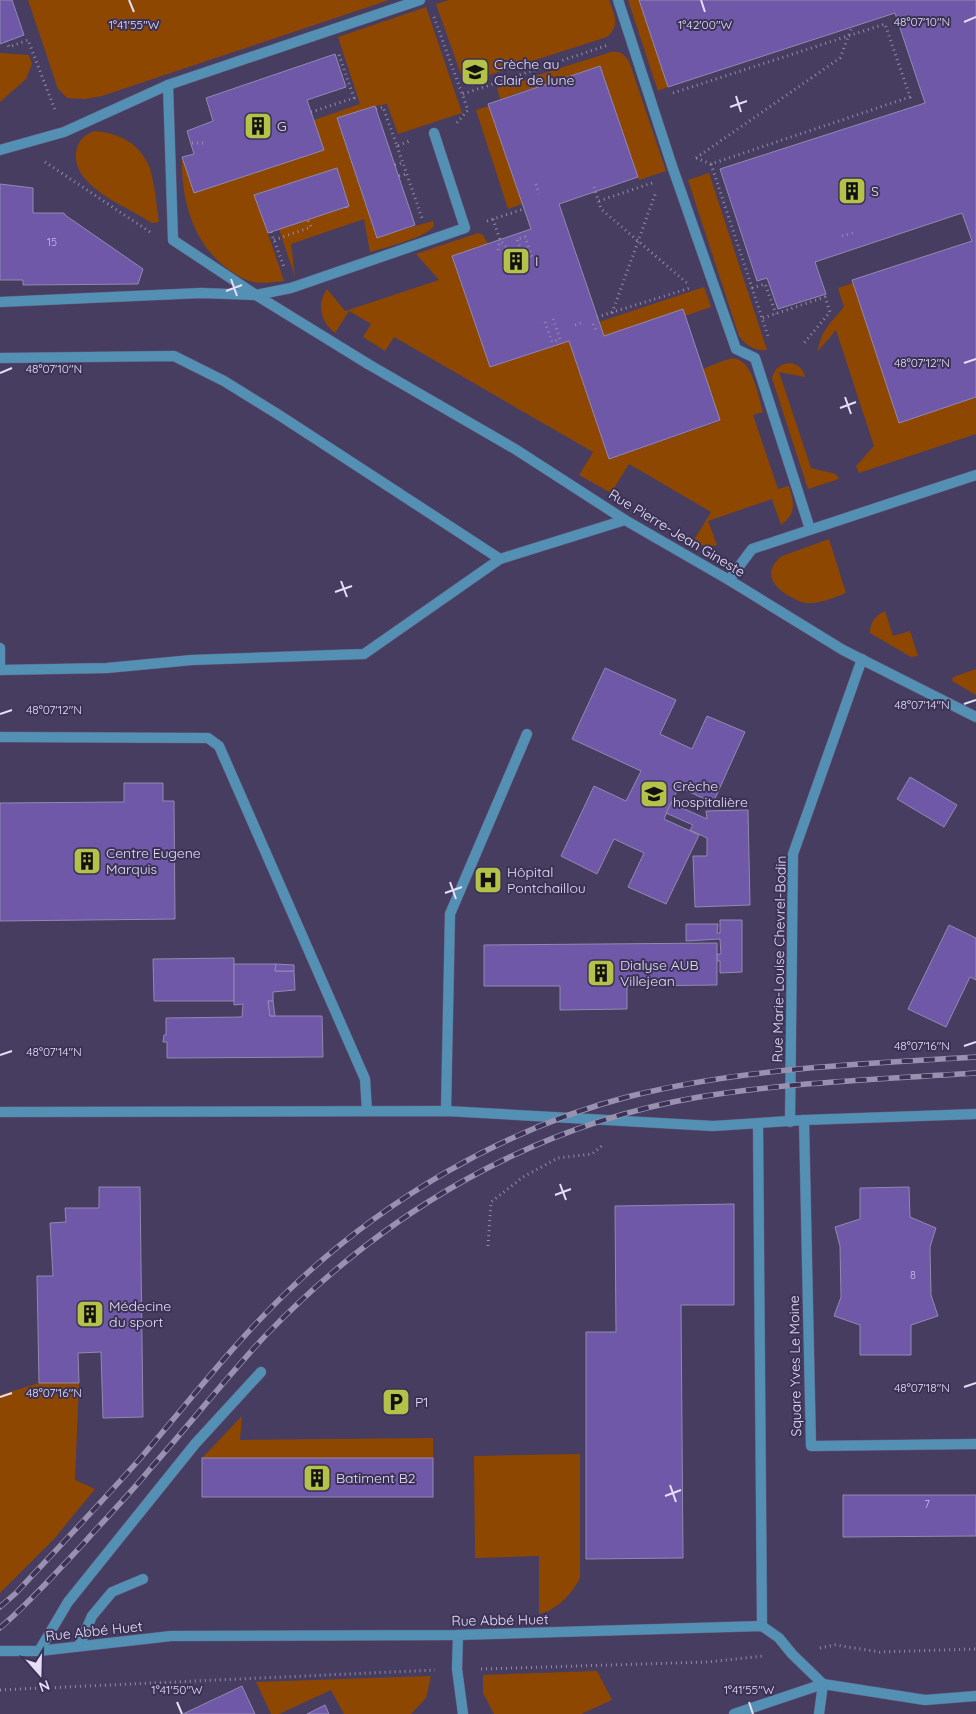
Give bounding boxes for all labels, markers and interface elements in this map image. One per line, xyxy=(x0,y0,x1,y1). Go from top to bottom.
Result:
text: 48°07'10"N xyxy=(894,14,950,29)
text: 1°41'55"W xyxy=(109,17,160,32)
text: 1°42'00"W xyxy=(678,17,732,32)
place label: Crèche au Clair de lune xyxy=(494,55,574,89)
school or university icon: Crèche au Clair de lune xyxy=(460,57,490,87)
building icon: G xyxy=(243,111,273,141)
place label: G xyxy=(277,117,287,135)
building icon: S xyxy=(837,176,867,206)
place label: S xyxy=(871,182,879,200)
house number: 15 xyxy=(47,235,57,249)
building icon: I xyxy=(501,246,531,276)
place label: I xyxy=(535,252,539,270)
text: 48°07'12"N xyxy=(894,355,950,370)
text: 48°07'10"N xyxy=(26,361,82,376)
street label: Rue Pierre-Jean Gineste xyxy=(605,485,749,581)
text: 48°07'14"N xyxy=(894,697,950,712)
text: 48°07'12"N xyxy=(26,702,82,717)
place label: Crèche hospitalière xyxy=(673,777,748,811)
school or university icon: Crèche hospitalière xyxy=(639,779,669,809)
place label: Centre Eugene Marquis xyxy=(106,844,201,878)
building icon: Centre Eugene Marquis xyxy=(72,846,102,876)
street label: Rue Marie-Louise Chevrel-Bodin xyxy=(768,855,790,1063)
place label: Hôpital Pontchaillou xyxy=(507,863,586,897)
hospital icon: Hôpital Pontchaillou xyxy=(473,865,503,895)
place label: Dialyse AUB Villejean xyxy=(620,956,699,990)
building icon: Dialyse AUB Villejean xyxy=(586,958,616,988)
text: 48°07'16"N xyxy=(894,1038,950,1053)
text: 48°07'14"N xyxy=(26,1044,82,1059)
house number: 8 xyxy=(910,1268,916,1282)
street label: Square Yves Le Moine xyxy=(785,1295,805,1437)
place label: Médecine du sport xyxy=(109,1297,171,1331)
building icon: Médecine du sport xyxy=(75,1299,105,1329)
text: 48°07'18"N xyxy=(894,1380,950,1395)
text: 48°07'16"N xyxy=(26,1385,82,1400)
parking icon: P1 xyxy=(381,1387,411,1417)
place label: P1 xyxy=(415,1393,429,1411)
building icon: Batiment B2 xyxy=(302,1463,332,1493)
place label: Batiment B2 xyxy=(336,1469,416,1487)
house number: 7 xyxy=(924,1497,930,1511)
street label: Rue Abbé Huet xyxy=(451,1610,549,1630)
street label: Rue Abbé Huet xyxy=(45,1617,144,1645)
north arrow xyxy=(15,1649,65,1699)
text: N xyxy=(37,1676,52,1696)
text: 1°41'50"W xyxy=(151,1682,203,1697)
text: 1°41'55"W xyxy=(724,1682,775,1697)

